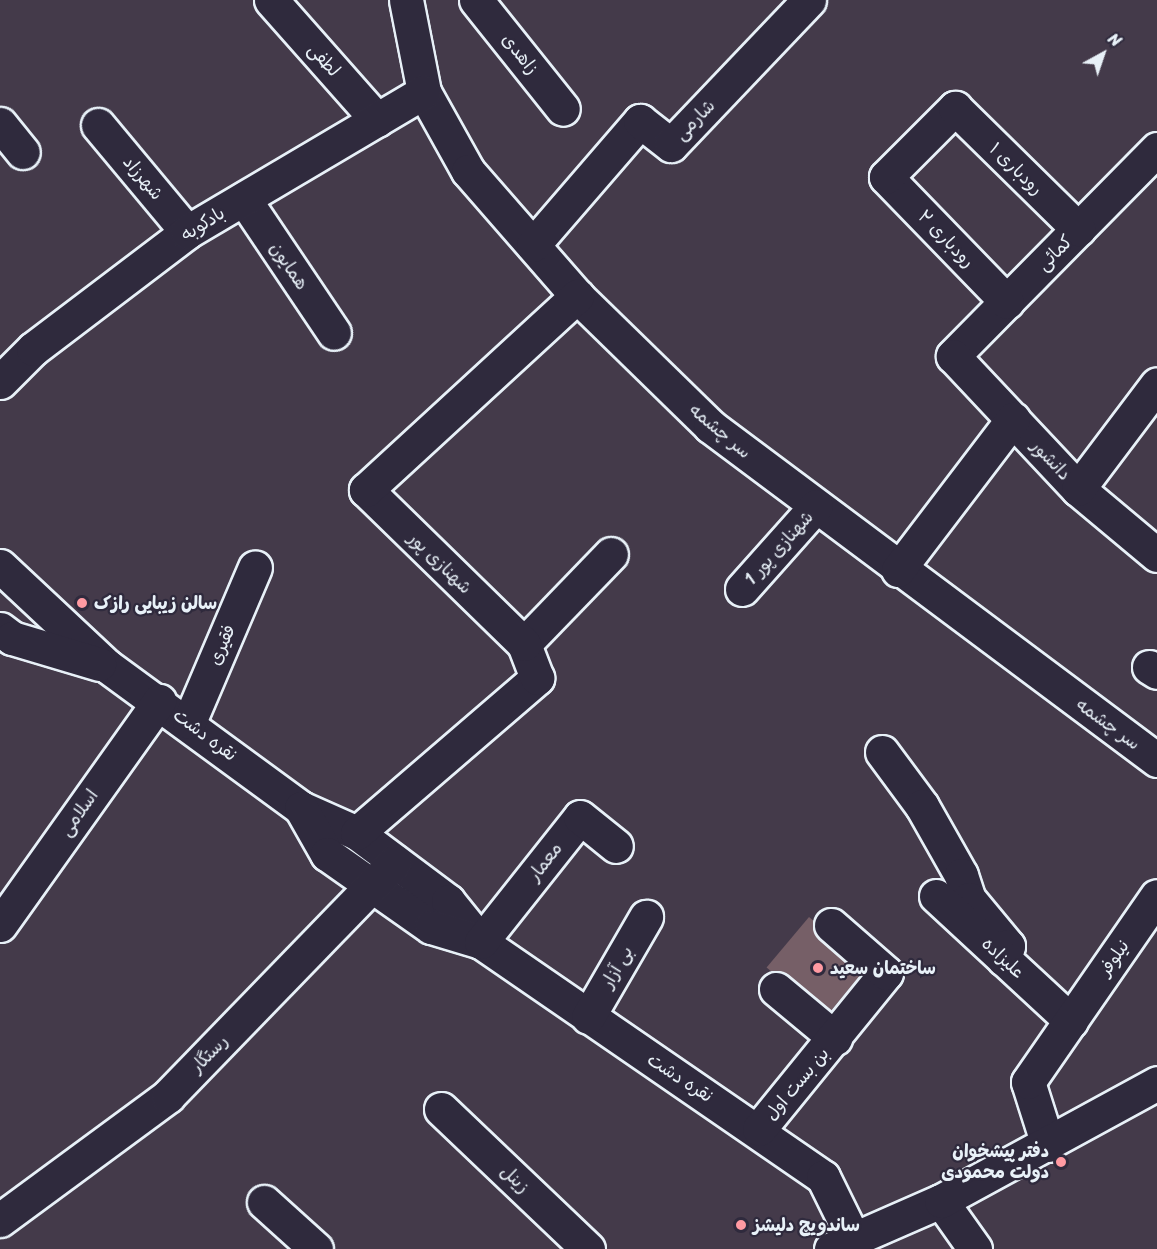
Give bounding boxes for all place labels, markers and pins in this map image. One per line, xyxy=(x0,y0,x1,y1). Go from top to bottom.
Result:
place label: سالن زیبایی رازک xyxy=(94,592,217,614)
marker: سالن زیبایی رازک xyxy=(75,596,89,610)
place label: ساختمان سعید xyxy=(830,957,936,979)
marker: ساختمان سعید xyxy=(811,961,825,975)
place label: دفتر پیشخوان دولت محمودی xyxy=(941,1141,1049,1184)
marker: دفتر پیشخوان دولت محمودی xyxy=(1054,1155,1068,1169)
place label: ساندویچ دلیشز xyxy=(753,1214,860,1236)
marker: ساندویچ دلیشز xyxy=(734,1218,748,1232)

